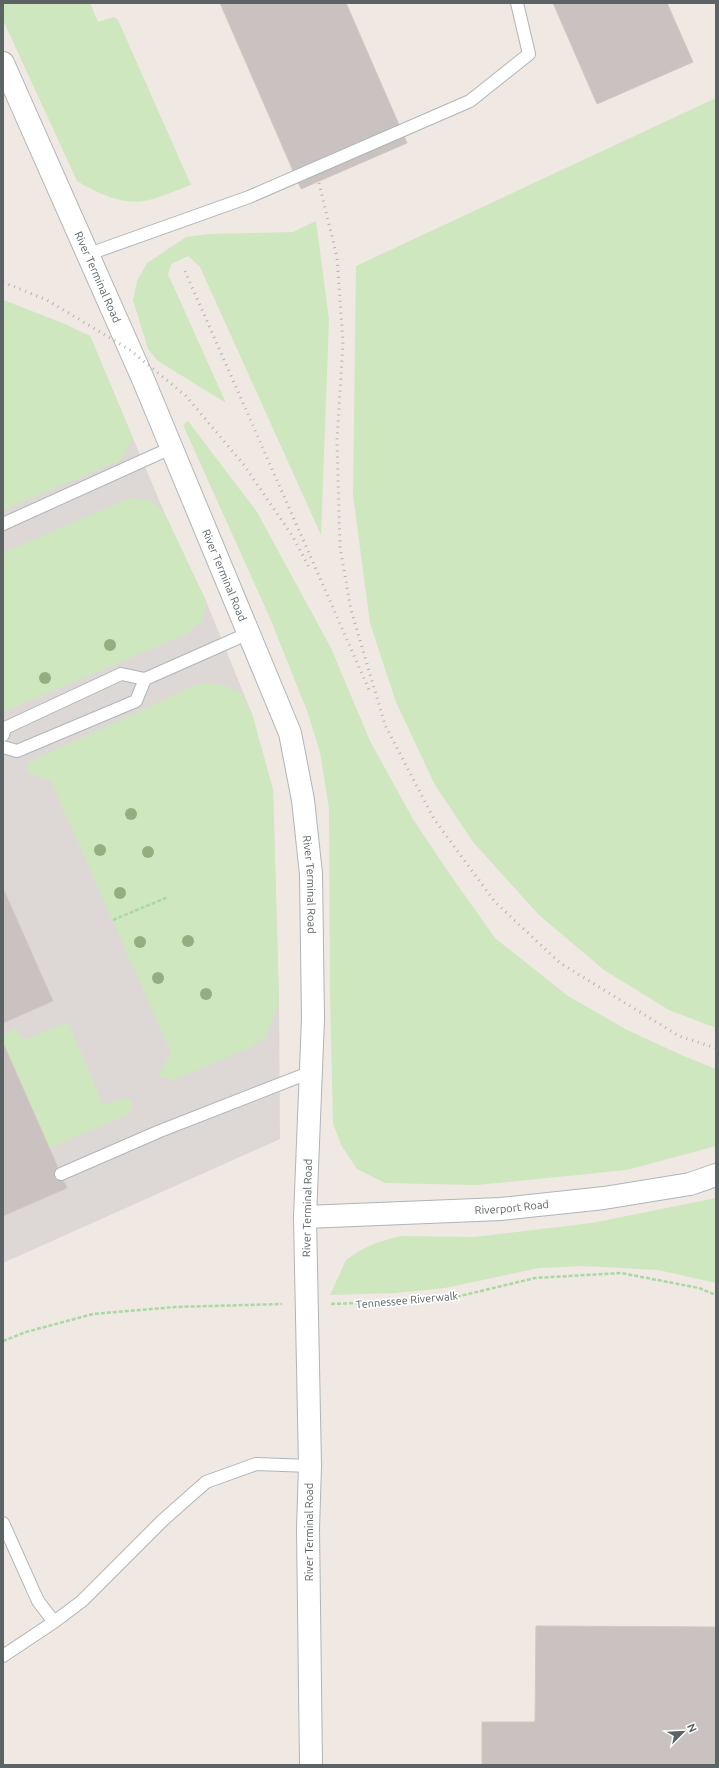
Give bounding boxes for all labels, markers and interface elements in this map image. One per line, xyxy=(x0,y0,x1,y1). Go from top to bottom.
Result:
street label: River Terminal Road xyxy=(72,230,123,324)
street label: River Terminal Road xyxy=(200,527,249,623)
street label: River Terminal Road xyxy=(301,835,318,934)
street label: River Terminal Road xyxy=(300,1159,314,1257)
street label: Riverport Road xyxy=(474,1198,549,1216)
street label: Tennessee Riverwalk xyxy=(355,1290,459,1310)
street label: River Terminal Road xyxy=(303,1483,315,1581)
north arrow xyxy=(663,1712,703,1752)
text: N xyxy=(685,1722,699,1734)

